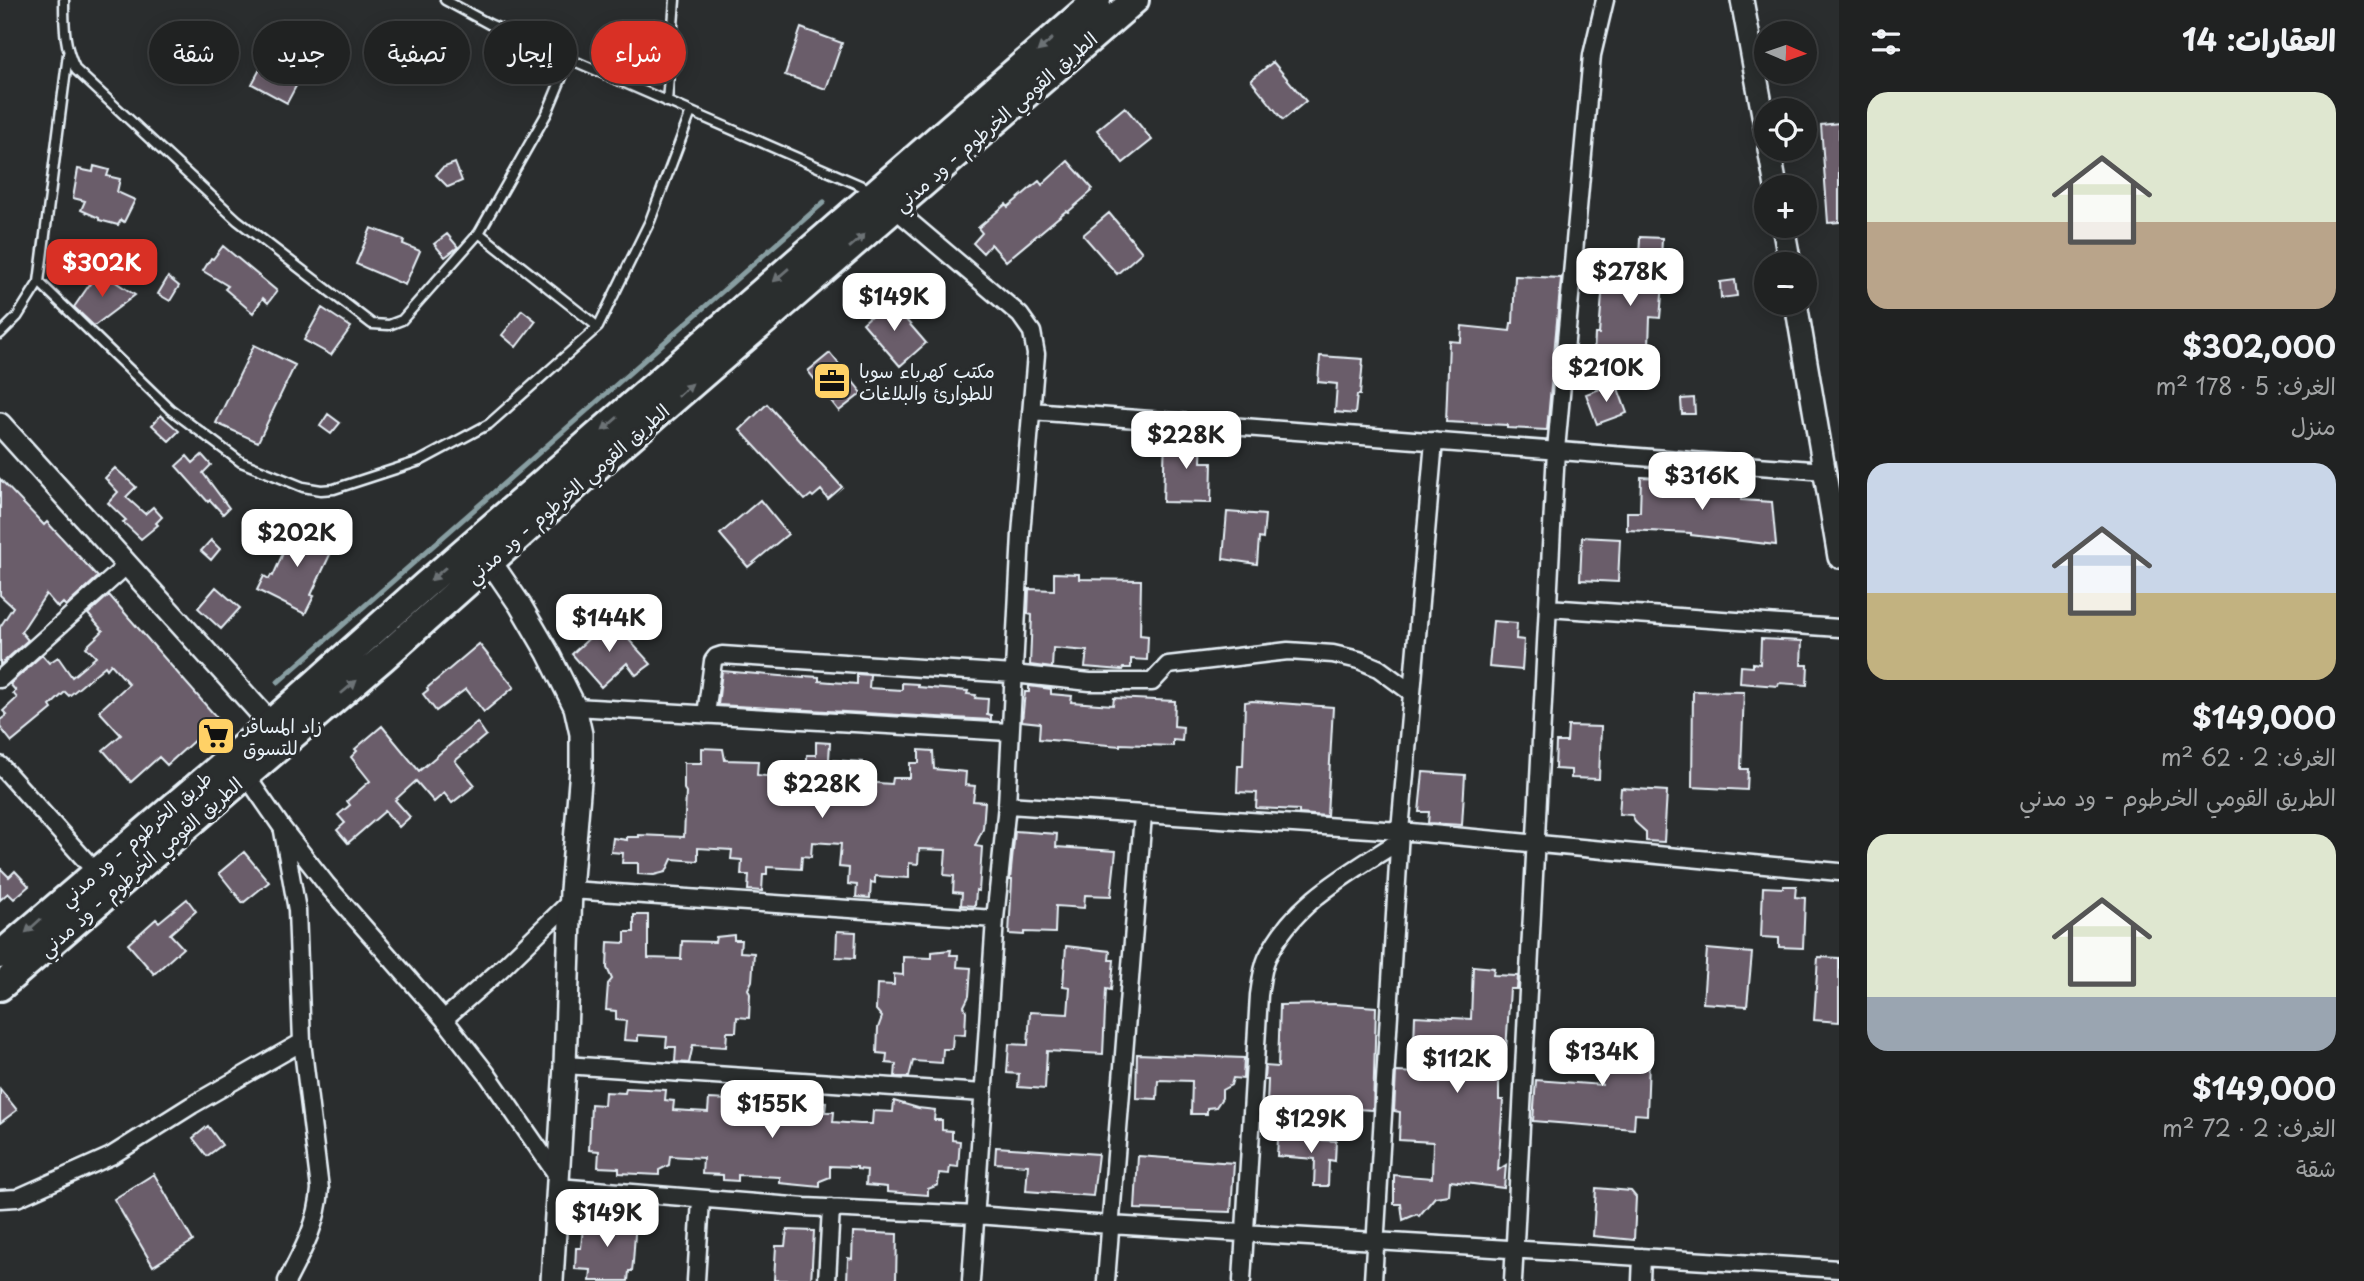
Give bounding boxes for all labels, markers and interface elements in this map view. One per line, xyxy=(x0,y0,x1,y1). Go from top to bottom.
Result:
text: العقارات: 14 xyxy=(2182,16,2336,61)
chip: شقة xyxy=(149,21,239,84)
chip: جديد xyxy=(253,21,350,84)
chip: تصفية xyxy=(364,21,470,84)
chip: إيجار xyxy=(484,21,577,84)
chip: شراء xyxy=(591,21,686,84)
north arrow xyxy=(1754,21,1816,84)
map controls xyxy=(1754,21,1817,315)
icon: filters xyxy=(1867,23,1905,61)
street label: الطريق القومي الخرطوم - ود مدني xyxy=(887,25,1106,220)
one-way arrow xyxy=(1036,37,1054,53)
button: locate xyxy=(1754,98,1817,161)
icon: home xyxy=(2039,137,2165,263)
button: + xyxy=(1754,175,1817,238)
one-way arrow xyxy=(848,233,866,249)
pin: $302K xyxy=(53,240,151,299)
text: $302K xyxy=(62,244,142,279)
pin: $278K xyxy=(1581,248,1679,308)
button: − xyxy=(1754,252,1817,315)
text: $278K xyxy=(1592,253,1668,288)
one-way arrow xyxy=(773,267,790,282)
pin: $149K xyxy=(845,274,943,333)
text: $149K xyxy=(859,278,929,313)
text: $302,000 xyxy=(2182,323,2336,368)
pin: $210K xyxy=(1557,344,1655,404)
text: $210K xyxy=(1568,349,1644,384)
place label: مكتب كهرباء سوبا للطوارئ والبلاغات xyxy=(859,356,995,406)
office icon: مكتب كهرباء سوبا للطوارئ والبلاغات xyxy=(811,360,853,402)
text: الغرف: 5 · 178 m² xyxy=(2155,368,2336,403)
one-way arrow xyxy=(676,382,694,398)
street label: الطريق القومي الخرطوم - ود مدني xyxy=(459,397,678,592)
text: منزل xyxy=(2291,408,2336,443)
pin: $228K xyxy=(1137,412,1235,471)
one-way arrow xyxy=(601,416,618,431)
text: $228K xyxy=(1147,416,1225,451)
pin: $316K xyxy=(1653,452,1751,512)
text: $316K xyxy=(1665,457,1739,492)
icon: home xyxy=(2039,508,2165,634)
pin: $202K xyxy=(248,510,346,569)
text: $202K xyxy=(258,514,336,549)
one-way arrow xyxy=(430,566,447,581)
pin: $144K xyxy=(560,594,658,654)
text: $144K xyxy=(572,599,646,634)
one-way arrow xyxy=(340,679,358,694)
text: $149,000 xyxy=(2192,694,2336,739)
place label: زاد المسافر للتسوق xyxy=(241,711,322,761)
supermarket icon: زاد المسافر للتسوق xyxy=(195,715,237,757)
text: الغرف: 2 · 62 m² xyxy=(2161,739,2336,774)
pin: $228K xyxy=(773,760,871,820)
street label: طريق الخرطوم - ود مدني xyxy=(53,764,220,915)
text: $228K xyxy=(783,765,861,800)
street label: الطريق القومي الخرطوم - ود مدني xyxy=(32,770,251,965)
text: الطريق القومي الخرطوم - ود مدني xyxy=(2019,779,2336,814)
icon: home xyxy=(2039,879,2165,1005)
one-way arrow xyxy=(24,918,42,934)
pin: $134K xyxy=(1553,1028,1651,1088)
text: $134K xyxy=(1565,1033,1639,1068)
pin: $112K xyxy=(1408,1036,1506,1095)
text: $112K xyxy=(1423,1040,1491,1075)
text: $149,000 xyxy=(2192,1065,2336,1110)
pin: $155K xyxy=(723,1080,821,1140)
text: $155K xyxy=(737,1085,807,1120)
pin: $129K xyxy=(1262,1096,1360,1155)
text: $129K xyxy=(1275,1100,1347,1135)
text: الغرف: 2 · 72 m² xyxy=(2162,1110,2336,1145)
text: شقة xyxy=(2296,1150,2336,1185)
pin: $149K xyxy=(558,1190,656,1249)
text: $149K xyxy=(572,1194,642,1229)

